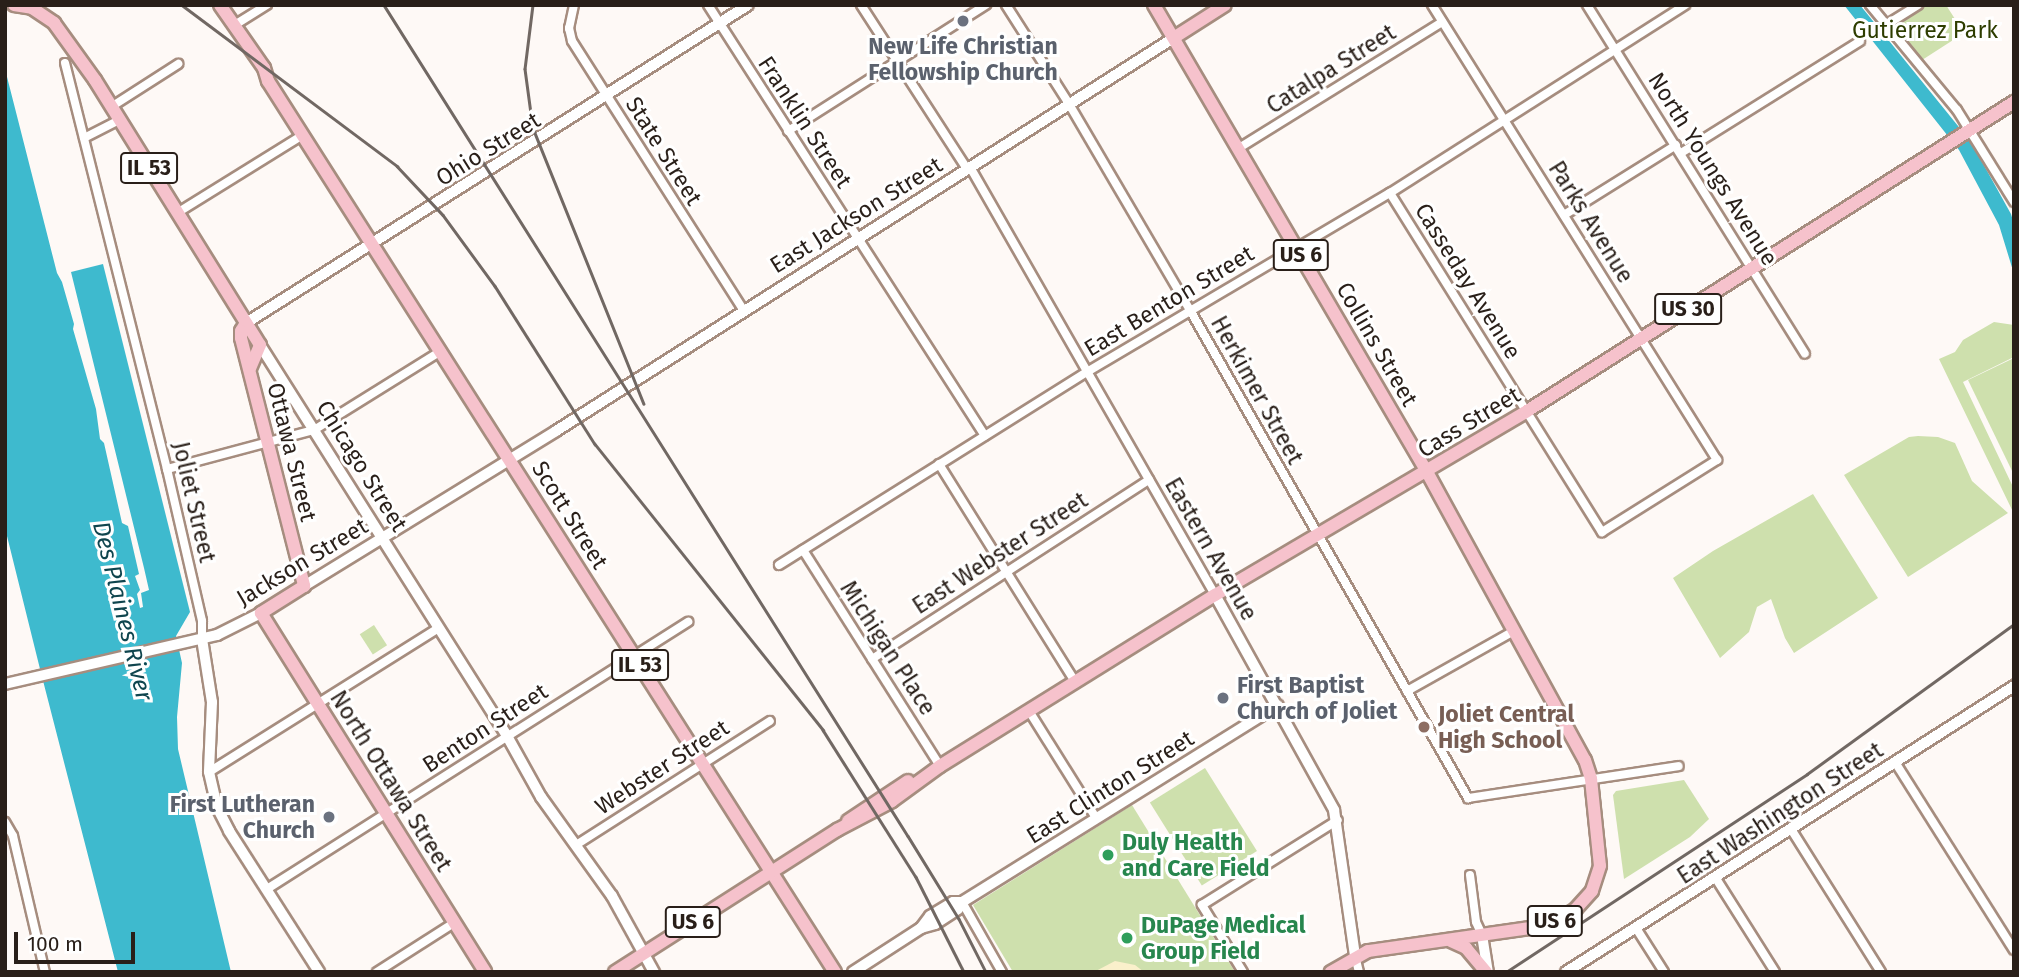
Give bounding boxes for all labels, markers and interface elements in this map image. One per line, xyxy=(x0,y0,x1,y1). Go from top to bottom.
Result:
marker: New Life Christian Fellowship Church xyxy=(955,13,971,29)
park label: Gutierrez Park xyxy=(1852,16,1998,44)
street label: Catalpa Street xyxy=(1261,18,1401,120)
place label: New Life Christian Fellowship Church xyxy=(868,32,1058,86)
street label: Franklin Street xyxy=(752,51,858,193)
street label: North Youngs Avenue xyxy=(1642,67,1784,271)
street label: State Street xyxy=(620,92,708,210)
street label: Ohio Street xyxy=(431,106,545,192)
road number: IL 53 xyxy=(119,150,179,186)
street label: East Jackson Street xyxy=(765,151,947,279)
street label: Parks Avenue xyxy=(1543,156,1639,288)
street label: Casseday Avenue xyxy=(1409,198,1527,364)
road number: US 6 xyxy=(1271,238,1331,272)
street label: East Benton Street xyxy=(1079,240,1259,362)
street label: Collins Street xyxy=(1330,277,1424,411)
road number: US 30 xyxy=(1653,292,1723,326)
street label: Herkimer Street xyxy=(1205,311,1309,469)
street label: Ottawa Street xyxy=(261,380,323,524)
street label: Cass Street xyxy=(1413,381,1525,463)
street label: Chicago Street xyxy=(311,395,413,537)
street label: Joliet Street xyxy=(167,439,221,565)
street label: Scott Street xyxy=(526,456,614,574)
street label: Eastern Avenue xyxy=(1159,473,1263,625)
street label: East Webster Street xyxy=(907,486,1093,620)
street label: Jackson Street xyxy=(231,512,373,612)
water label: Des Plaines River xyxy=(86,518,158,704)
street label: Michigan Place xyxy=(834,576,942,720)
road number: IL 53 xyxy=(610,648,670,682)
place label: First Baptist Church of Joliet xyxy=(1237,671,1397,725)
street label: Benton Street xyxy=(417,677,553,779)
street label: North Ottawa Street xyxy=(324,686,458,876)
marker: First Baptist Church of Joliet xyxy=(1215,690,1231,706)
place label: Joliet Central High School xyxy=(1438,700,1574,754)
street label: Webster Street xyxy=(590,714,734,820)
marker: Joliet Central High School xyxy=(1416,719,1432,735)
street label: East Clinton Street xyxy=(1021,724,1199,850)
street label: East Washington Street xyxy=(1672,736,1888,890)
place label: First Lutheran Church xyxy=(170,790,315,844)
marker: First Lutheran Church xyxy=(321,809,337,825)
place label: Duly Health and Care Field xyxy=(1122,828,1270,882)
marker: Duly Health and Care Field xyxy=(1100,847,1116,863)
road number: US 6 xyxy=(663,904,723,940)
road number: US 6 xyxy=(1525,904,1585,939)
place label: DuPage Medical Group Field xyxy=(1141,911,1305,965)
scale bar xyxy=(18,918,138,962)
marker: DuPage Medical Group Field xyxy=(1119,930,1135,946)
text: 100 m xyxy=(27,931,83,957)

